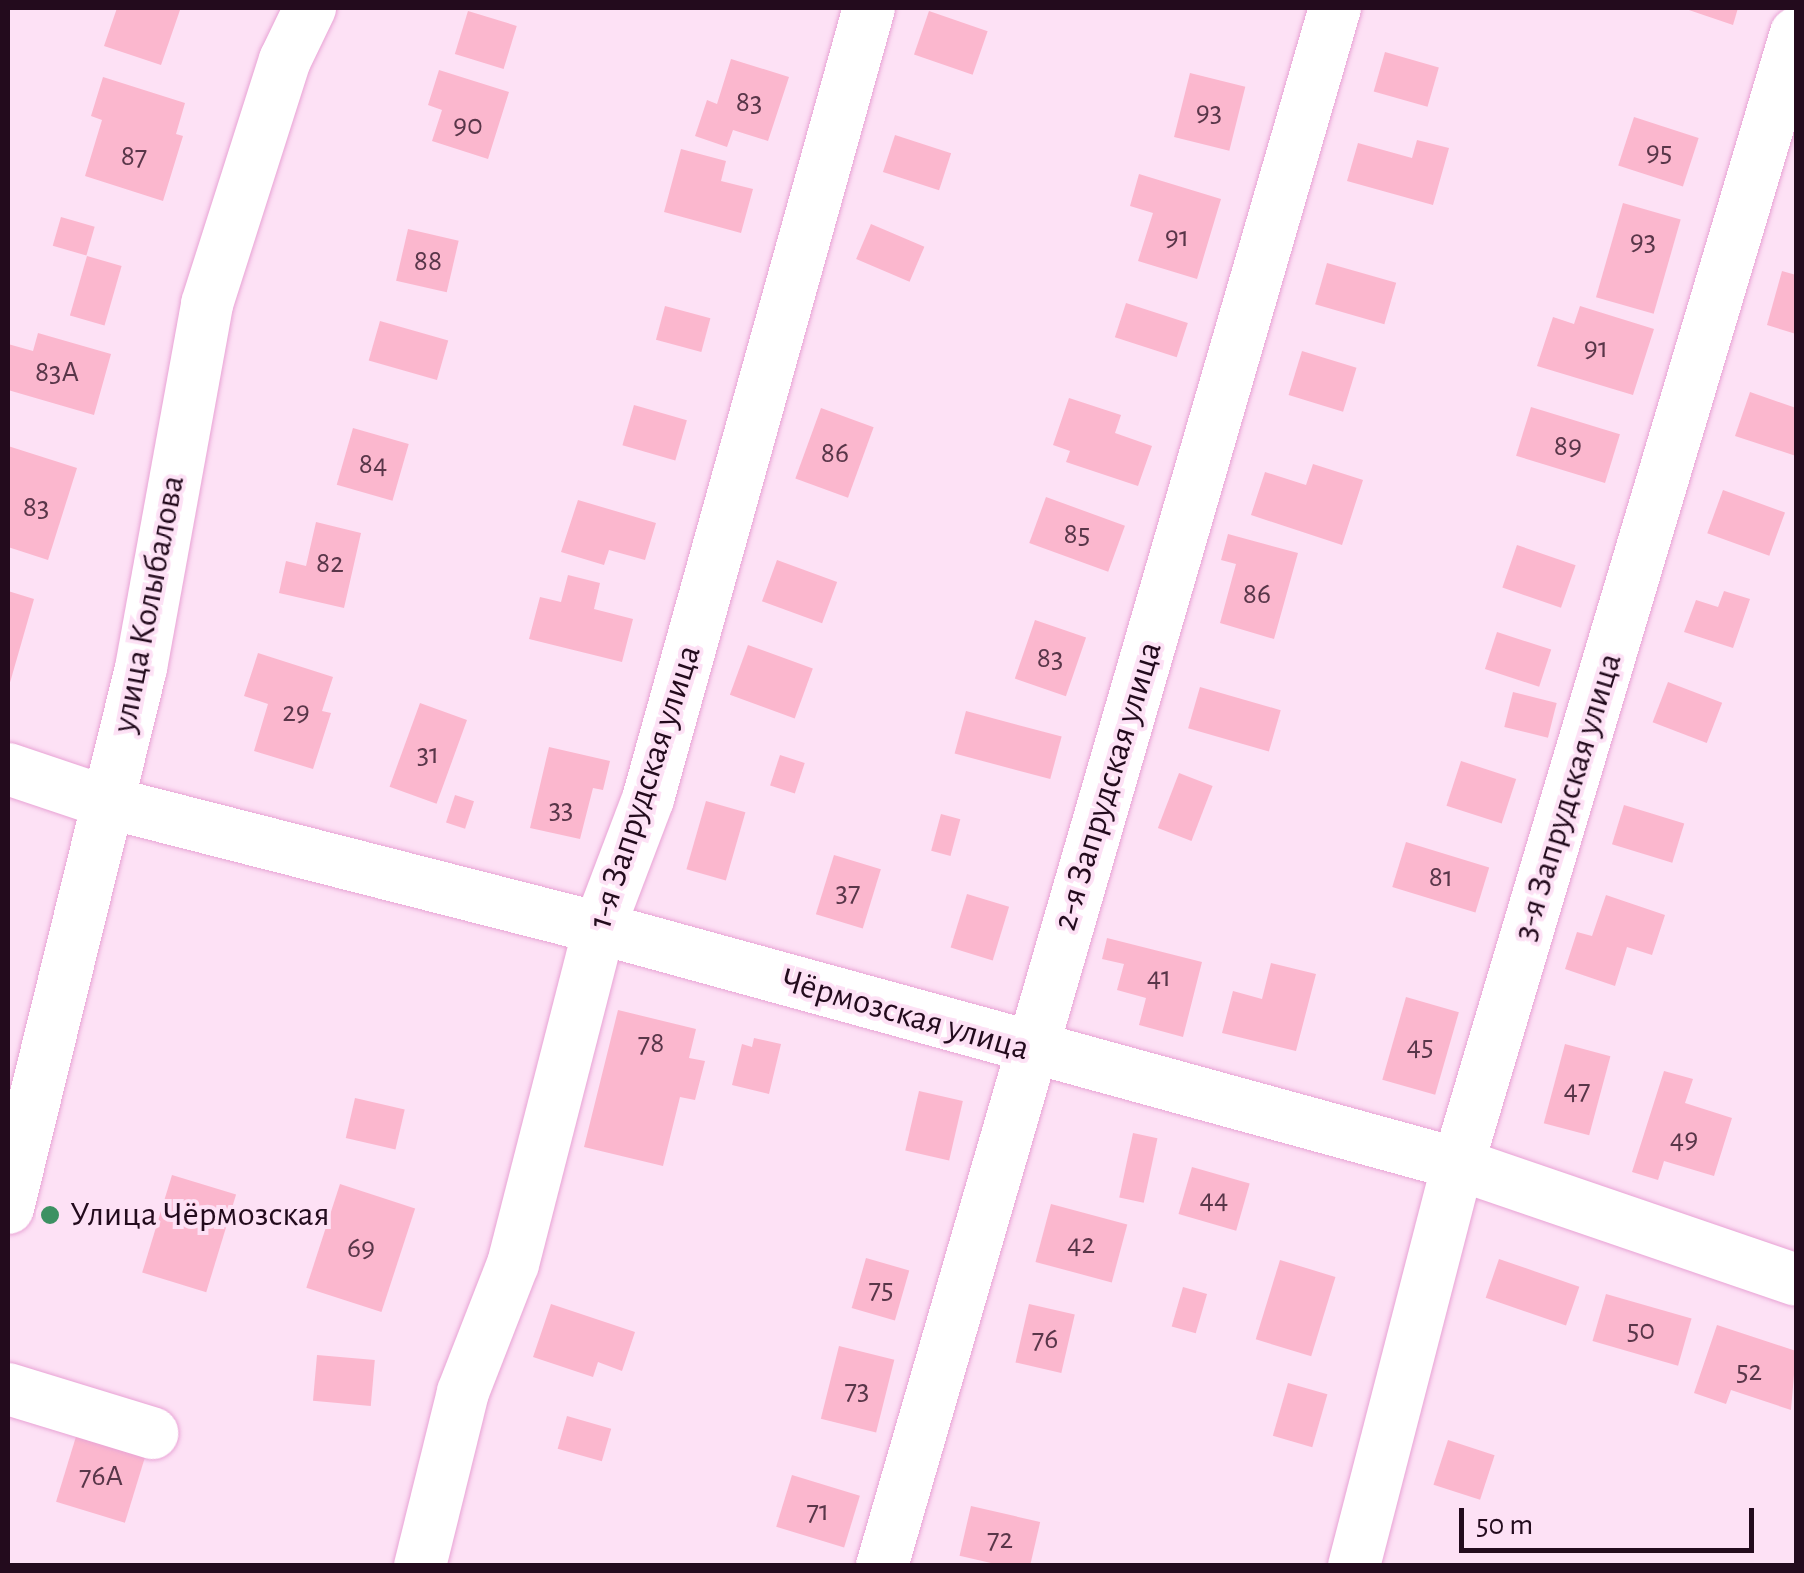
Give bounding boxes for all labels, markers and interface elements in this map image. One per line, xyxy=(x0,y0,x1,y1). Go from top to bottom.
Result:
house number: 83 xyxy=(736,84,762,120)
house number: 93 xyxy=(1196,94,1222,130)
house number: 90 xyxy=(453,107,483,143)
house number: 95 xyxy=(1646,134,1672,170)
house number: 87 xyxy=(121,138,147,174)
house number: 91 xyxy=(1165,219,1189,255)
house number: 93 xyxy=(1630,223,1656,259)
house number: 88 xyxy=(414,243,442,279)
house number: 91 xyxy=(1584,330,1608,366)
house number: 83А xyxy=(35,354,79,390)
house number: 89 xyxy=(1554,428,1582,464)
house number: 86 xyxy=(821,435,849,471)
house number: 84 xyxy=(359,446,387,482)
street label: улица Колыбалова xyxy=(103,472,195,736)
house number: 83 xyxy=(23,489,49,525)
house number: 85 xyxy=(1064,516,1090,552)
house number: 82 xyxy=(316,545,344,581)
house number: 86 xyxy=(1243,576,1271,612)
street label: 2-я Запрудская улица xyxy=(1044,637,1172,935)
street label: 1-я Запрудская улица xyxy=(579,640,711,934)
house number: 83 xyxy=(1037,640,1063,676)
street label: 3-я Запрудская улица xyxy=(1504,648,1632,946)
house number: 29 xyxy=(282,694,310,730)
house number: 31 xyxy=(417,736,439,772)
house number: 33 xyxy=(549,791,573,827)
house number: 81 xyxy=(1429,859,1453,895)
house number: 37 xyxy=(836,874,860,910)
house number: 41 xyxy=(1147,959,1171,995)
street label: Чёрмозская улица xyxy=(776,960,1034,1070)
house number: 78 xyxy=(638,1025,664,1061)
house number: 45 xyxy=(1407,1028,1433,1064)
house number: 47 xyxy=(1564,1072,1590,1108)
house number: 49 xyxy=(1670,1121,1698,1157)
house number: 44 xyxy=(1200,1181,1228,1217)
place label: Улица Чёрмозская xyxy=(70,1194,330,1236)
marker: Улица Чёрмозская xyxy=(39,1204,61,1226)
house number: 42 xyxy=(1067,1226,1095,1262)
house number: 69 xyxy=(347,1230,375,1266)
house number: 75 xyxy=(868,1271,894,1307)
house number: 50 xyxy=(1627,1312,1655,1348)
house number: 76 xyxy=(1032,1321,1058,1357)
house number: 52 xyxy=(1736,1353,1762,1389)
house number: 73 xyxy=(845,1372,869,1408)
house number: 76А xyxy=(79,1458,123,1494)
scale bar xyxy=(1464,1488,1759,1550)
house number: 71 xyxy=(807,1493,829,1529)
text: 50 m xyxy=(1476,1510,1533,1540)
house number: 72 xyxy=(987,1521,1013,1557)

